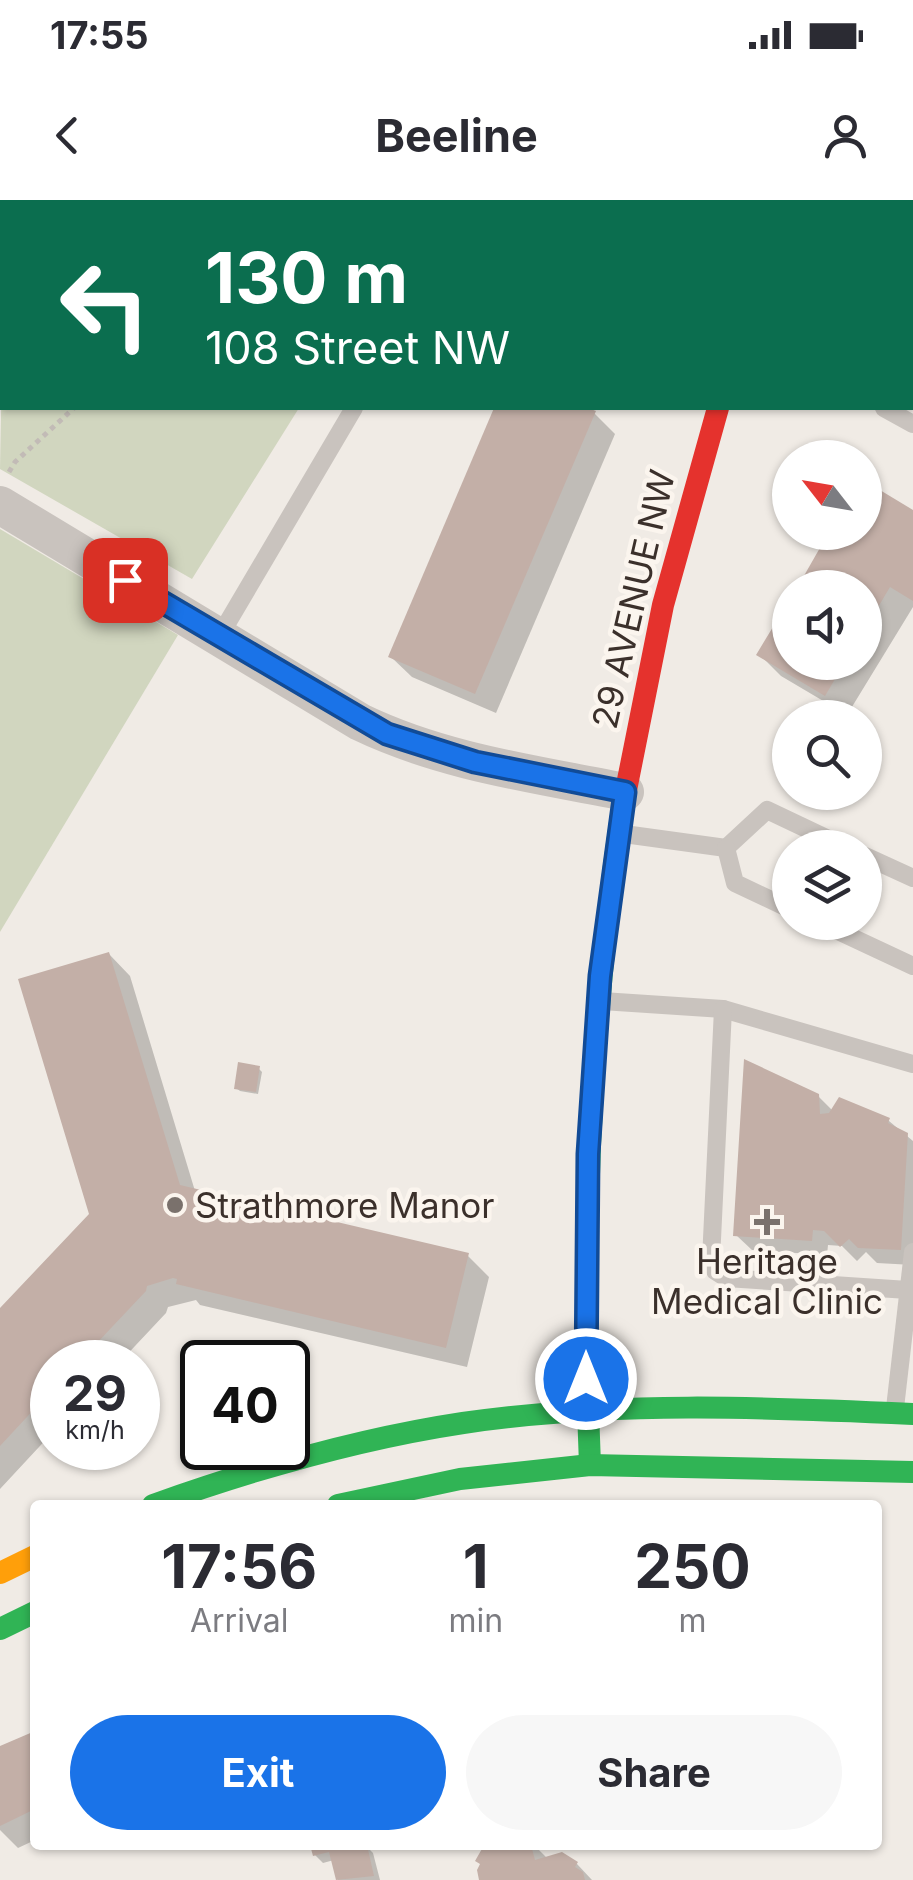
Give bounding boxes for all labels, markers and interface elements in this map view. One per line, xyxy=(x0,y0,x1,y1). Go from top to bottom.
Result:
text: 17:55 xyxy=(50,12,148,58)
icon: back xyxy=(40,108,95,163)
text: Beeline xyxy=(375,108,538,163)
icon: person xyxy=(818,108,873,163)
text: 130 m xyxy=(205,235,408,320)
icon: left xyxy=(40,240,170,370)
text: 108 Street NW xyxy=(205,320,510,375)
north arrow xyxy=(772,440,882,550)
map controls xyxy=(772,440,882,940)
street label: 29 AVENUE NW xyxy=(583,466,683,732)
pin xyxy=(83,538,168,623)
icon: arrive xyxy=(98,553,153,608)
button: sound xyxy=(772,570,882,680)
button: search xyxy=(772,700,882,810)
button: layers xyxy=(772,830,882,940)
place label: Strathmore Manor xyxy=(195,1184,494,1226)
marker: Strathmore Manor xyxy=(164,1194,186,1216)
marker: Heritage Medical Clinic xyxy=(754,1209,780,1235)
place label: Heritage Medical Clinic xyxy=(651,1240,883,1322)
position arrow xyxy=(534,1327,638,1431)
speed limit sign: 40 xyxy=(180,1340,310,1470)
text: 29 xyxy=(63,1363,127,1423)
text: km/h xyxy=(65,1415,125,1445)
text: 17:56 xyxy=(161,1530,317,1602)
text: 1 xyxy=(463,1530,489,1602)
text: 250 xyxy=(634,1530,751,1602)
text: Arrival xyxy=(190,1601,288,1640)
text: min xyxy=(448,1601,503,1640)
text: m xyxy=(678,1601,707,1640)
button: Exit xyxy=(70,1715,446,1830)
button: Share xyxy=(466,1715,842,1830)

